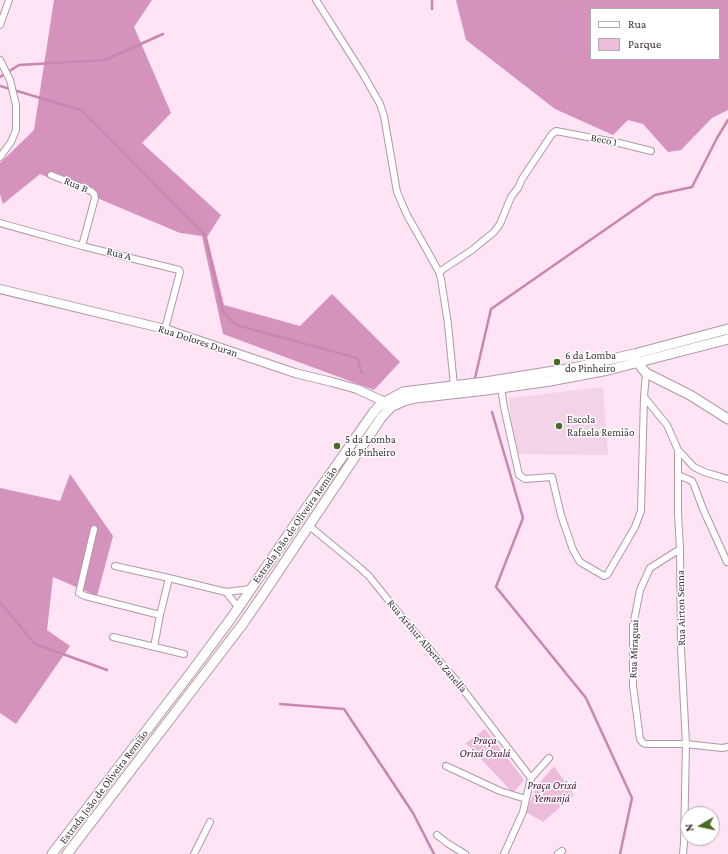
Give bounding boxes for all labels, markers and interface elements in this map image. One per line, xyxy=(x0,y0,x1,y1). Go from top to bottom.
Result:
legend xyxy=(590,8,720,60)
text: Rua xyxy=(628,17,646,31)
text: Parque xyxy=(628,37,661,51)
street label: Beco 1 xyxy=(590,131,618,149)
street label: Rua B xyxy=(62,174,90,196)
street label: Rua A xyxy=(105,245,133,263)
street label: Rua Dolores Duran xyxy=(157,322,239,360)
place label: 6 da Lomba do Pinheiro xyxy=(565,349,616,375)
marker: 6 da Lomba do Pinheiro xyxy=(552,357,562,367)
place label: Escola Rafaela Remião xyxy=(567,413,634,439)
marker: Escola Rafaela Remião xyxy=(554,421,564,431)
place label: 5 da Lomba do Pinheiro xyxy=(345,433,396,459)
marker: 5 da Lomba do Pinheiro xyxy=(332,441,342,451)
street label: Estrada João de Oliveira Remião xyxy=(250,464,340,586)
street label: Rua Airton Senna xyxy=(674,570,688,646)
street label: Rua Arthur Alberto Zanella xyxy=(384,597,470,695)
street label: Rua Miraguai xyxy=(626,619,642,679)
street label: Estrada João de Oliveira Remião xyxy=(57,727,151,847)
park label: Praça Orixá Oxalá xyxy=(459,734,511,760)
park label: Praça Orixá Yemanjá xyxy=(527,779,577,805)
north arrow xyxy=(680,806,720,846)
text: N xyxy=(683,823,696,832)

